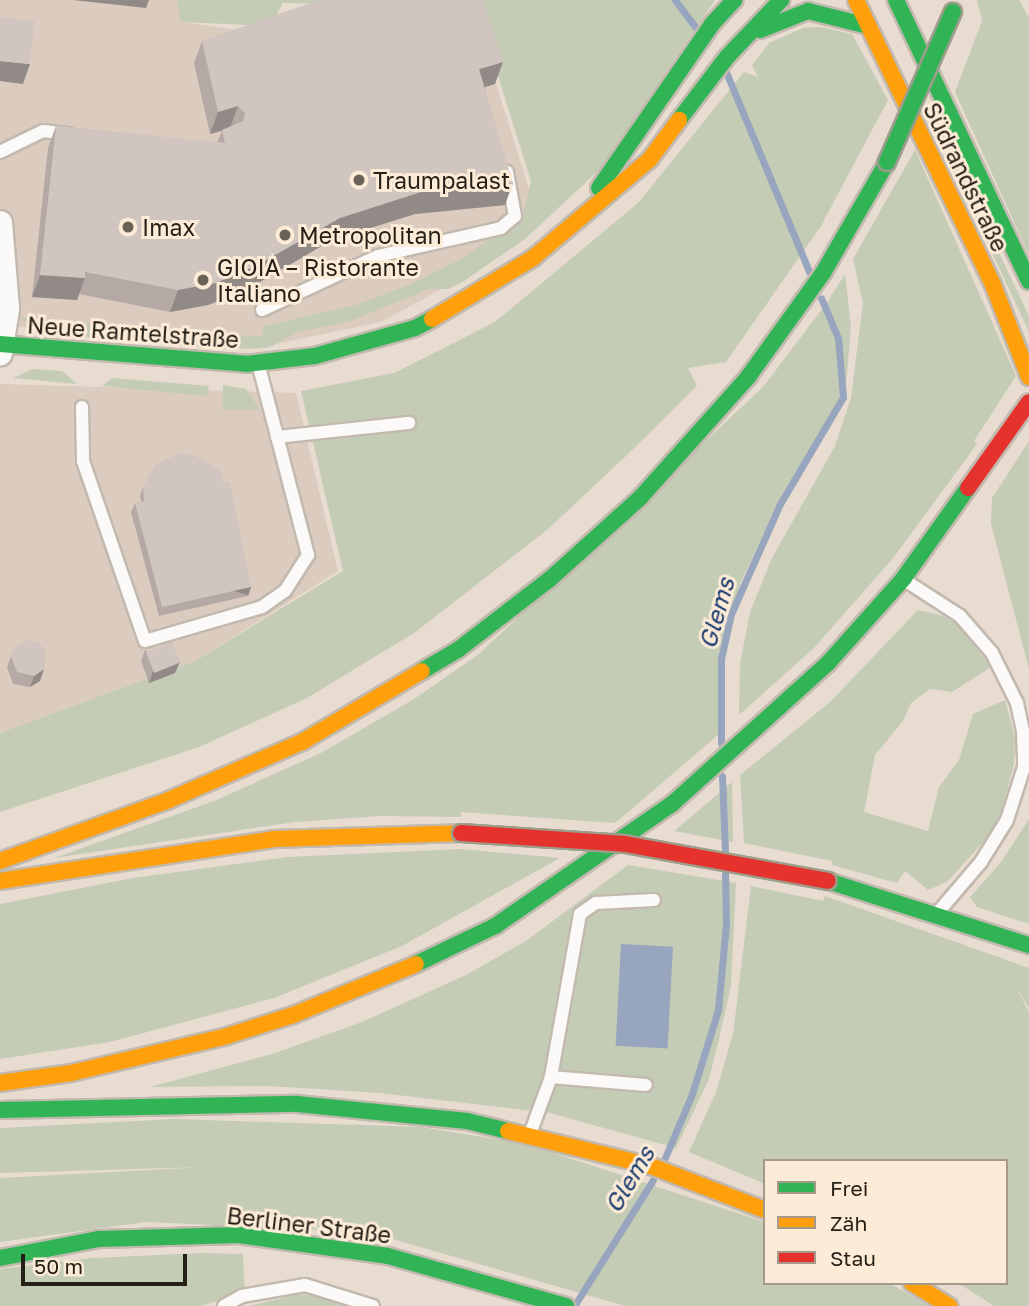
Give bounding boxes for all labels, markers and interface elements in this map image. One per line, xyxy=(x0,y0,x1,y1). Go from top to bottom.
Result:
street label: Südrandstraße xyxy=(918,98,1014,256)
place label: Traumpalast xyxy=(373,166,510,194)
marker: Traumpalast xyxy=(351,172,367,188)
place label: Imax xyxy=(142,213,195,241)
marker: Imax xyxy=(120,219,136,235)
place label: Metropolitan xyxy=(299,221,442,249)
marker: Metropolitan xyxy=(277,227,293,243)
place label: GIOIA – Ristorante Italiano xyxy=(217,253,419,307)
marker: GIOIA – Ristorante Italiano xyxy=(195,272,211,288)
street label: Neue Ramtelstraße xyxy=(26,311,240,353)
water label: Glems xyxy=(692,574,740,652)
water label: Glems xyxy=(598,1141,660,1217)
legend xyxy=(763,1159,1008,1285)
text: Frei xyxy=(830,1175,868,1201)
street label: Berliner Straße xyxy=(225,1201,393,1249)
text: Zäh xyxy=(830,1210,867,1236)
scale bar xyxy=(24,1240,191,1284)
text: Stau xyxy=(830,1245,876,1271)
text: 50 m xyxy=(34,1253,83,1279)

